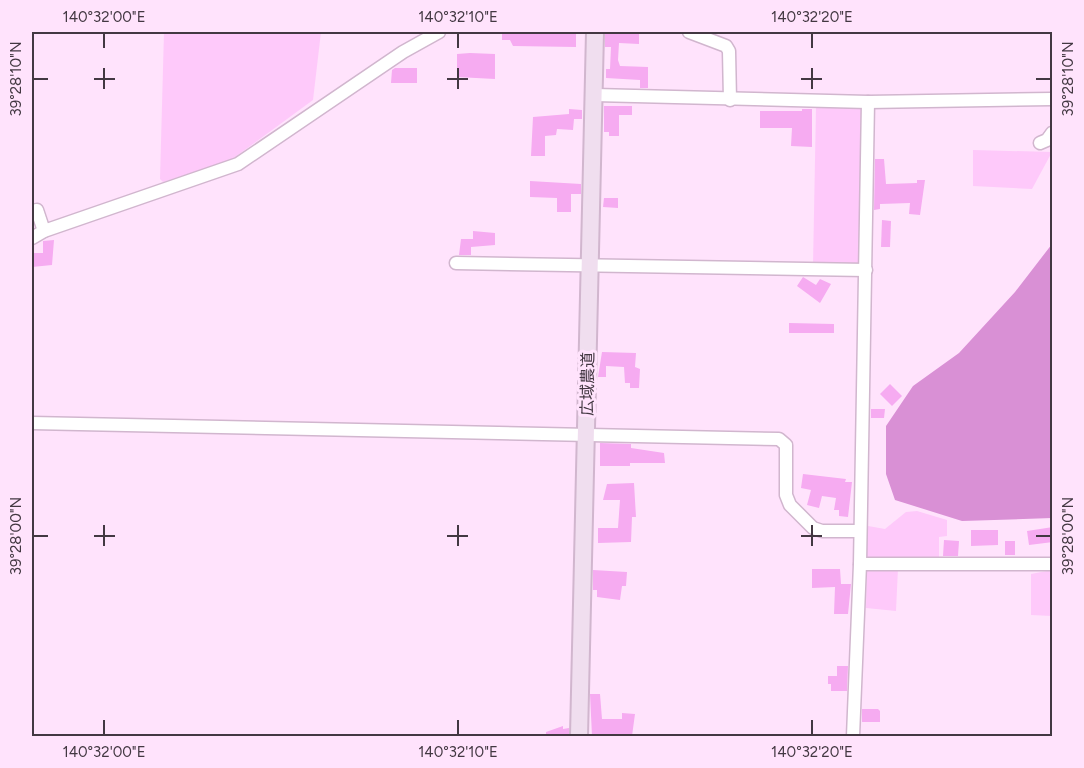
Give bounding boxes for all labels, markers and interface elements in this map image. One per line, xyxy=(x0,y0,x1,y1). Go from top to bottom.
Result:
text: 140°32'00"E xyxy=(62,8,146,26)
text: 140°32'10"E xyxy=(418,8,498,26)
text: 140°32'20"E xyxy=(771,8,853,26)
text: 39°28'10"N xyxy=(7,41,25,117)
text: 39°28'10"N xyxy=(1059,41,1077,117)
street label: 広域農道 xyxy=(577,352,598,416)
text: 39°28'00"N xyxy=(7,497,25,575)
text: 39°28'00"N xyxy=(1059,497,1077,575)
text: 140°32'00"E xyxy=(62,743,146,761)
text: 140°32'10"E xyxy=(418,743,498,761)
text: 140°32'20"E xyxy=(771,743,853,761)

